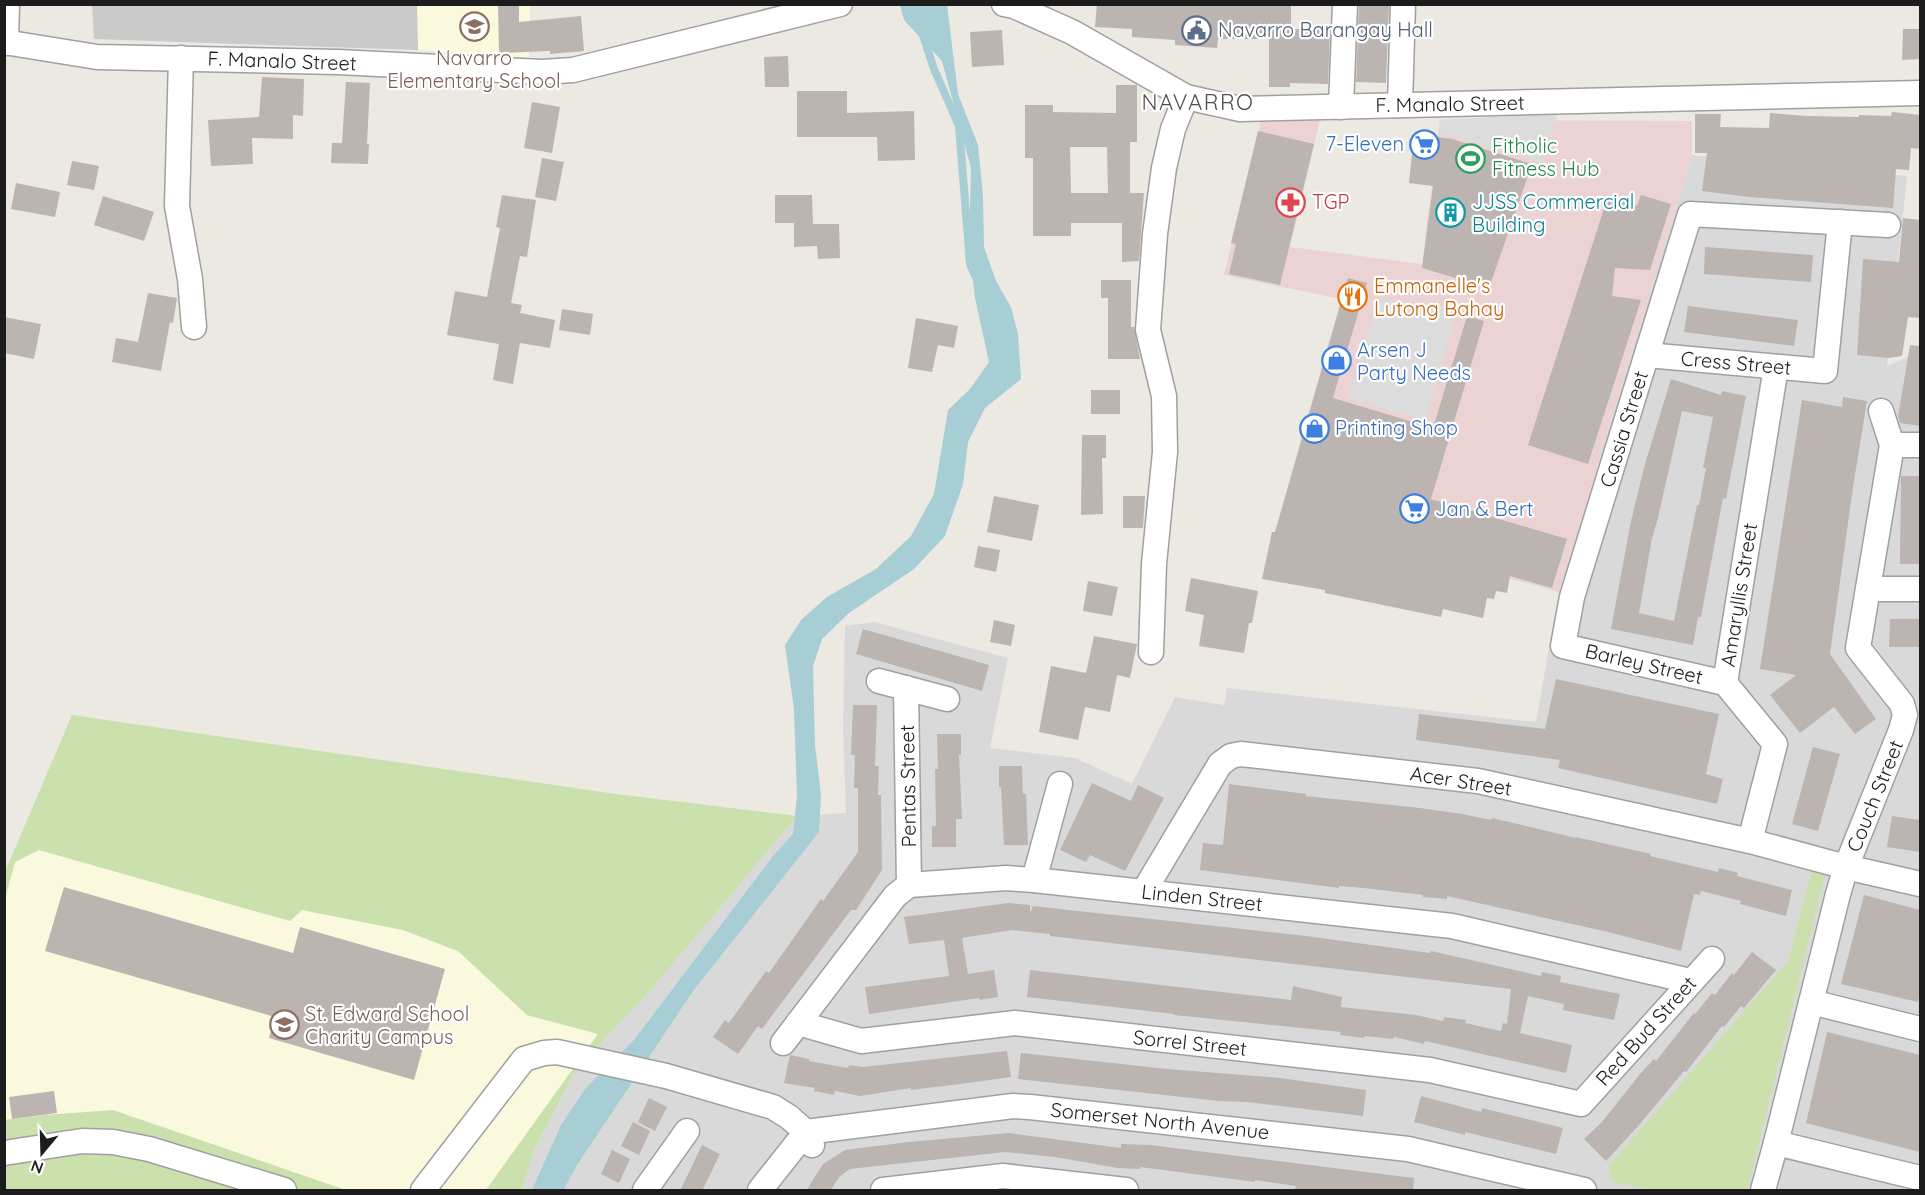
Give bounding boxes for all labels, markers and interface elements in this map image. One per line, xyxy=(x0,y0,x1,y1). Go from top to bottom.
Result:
school or university icon: Navarro Elementary School xyxy=(458,11,490,43)
public building icon: Navarro Barangay Hall xyxy=(1181,14,1213,46)
place label: Navarro Barangay Hall xyxy=(1218,17,1433,42)
street label: F. Manalo Street xyxy=(207,45,357,76)
place label: Navarro Elementary School xyxy=(387,45,561,93)
district label: NAVARRO xyxy=(1142,88,1254,116)
street label: F. Manalo Street xyxy=(1375,90,1525,117)
supermarket icon: 7-Eleven xyxy=(1409,128,1441,160)
place label: 7-Eleven xyxy=(1326,131,1404,156)
place label: Fitholic Fitness Hub xyxy=(1492,133,1599,181)
sports icon: Fitholic Fitness Hub xyxy=(1455,142,1487,174)
pharmacy icon: TGP xyxy=(1275,186,1307,218)
place label: TGP xyxy=(1312,189,1350,214)
place label: JJSS Commercial Building xyxy=(1472,189,1634,237)
building icon: JJSS Commercial Building xyxy=(1435,197,1467,229)
place label: Emmanelle's Lutong Bahay xyxy=(1374,273,1504,321)
restaurant icon: Emmanelle's Lutong Bahay xyxy=(1337,281,1369,313)
place label: Arsen J Party Needs xyxy=(1357,337,1471,385)
shop icon: Arsen J Party Needs xyxy=(1320,345,1352,377)
street label: Cress Street xyxy=(1680,345,1792,380)
street label: Cassia Street xyxy=(1594,367,1653,490)
shop icon: Printing Shop xyxy=(1298,412,1330,444)
place label: Printing Shop xyxy=(1335,415,1458,440)
supermarket icon: Jan & Bert xyxy=(1398,493,1430,525)
place label: Jan & Bert xyxy=(1435,496,1534,521)
street label: Amaryllis Street xyxy=(1715,521,1762,669)
street label: Barley Street xyxy=(1583,638,1706,689)
street label: Pentas Street xyxy=(894,724,921,848)
street label: Couch Street xyxy=(1841,736,1908,855)
street label: Acer Street xyxy=(1409,760,1514,801)
street label: Linden Street xyxy=(1140,879,1264,916)
street label: Red Bud Street xyxy=(1590,971,1702,1091)
place label: St. Edward School Charity Campus xyxy=(305,1001,469,1049)
school or university icon: St. Edward School Charity Campus xyxy=(268,1009,300,1041)
street label: Sorrel Street xyxy=(1132,1024,1248,1061)
street label: Somerset North Avenue xyxy=(1049,1097,1271,1144)
north arrow xyxy=(12,1123,72,1183)
text: N xyxy=(28,1156,46,1179)

